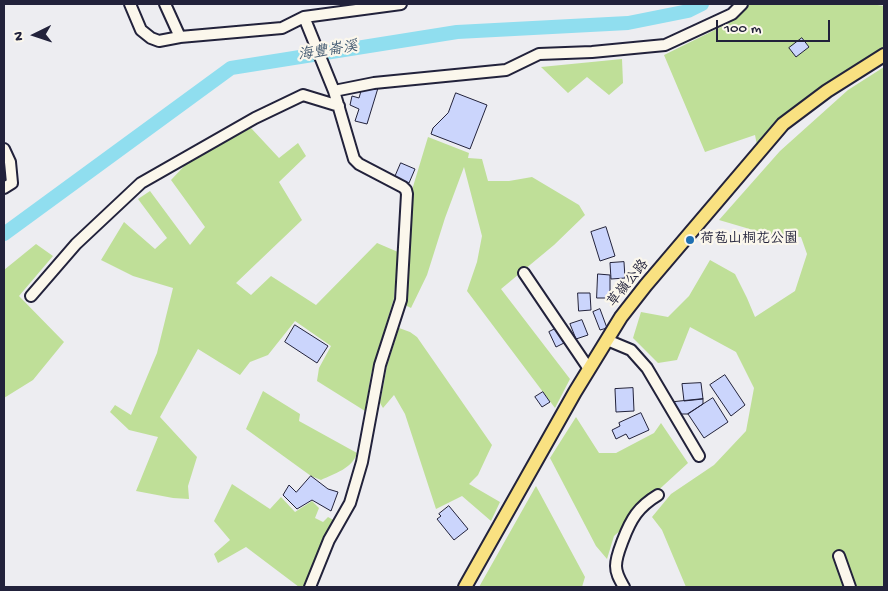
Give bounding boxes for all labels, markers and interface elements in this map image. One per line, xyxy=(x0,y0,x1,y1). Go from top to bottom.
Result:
north arrow xyxy=(10,10,60,60)
scale bar xyxy=(718,10,832,42)
text: 100 m xyxy=(724,20,761,38)
text: N xyxy=(11,31,28,41)
water label: 海豐崙溪 xyxy=(297,38,359,66)
place label: 荷苞山桐花公園 xyxy=(700,232,798,248)
marker: 荷苞山桐花公園 xyxy=(684,234,696,246)
street label: 草嶺公路 xyxy=(605,257,653,311)

